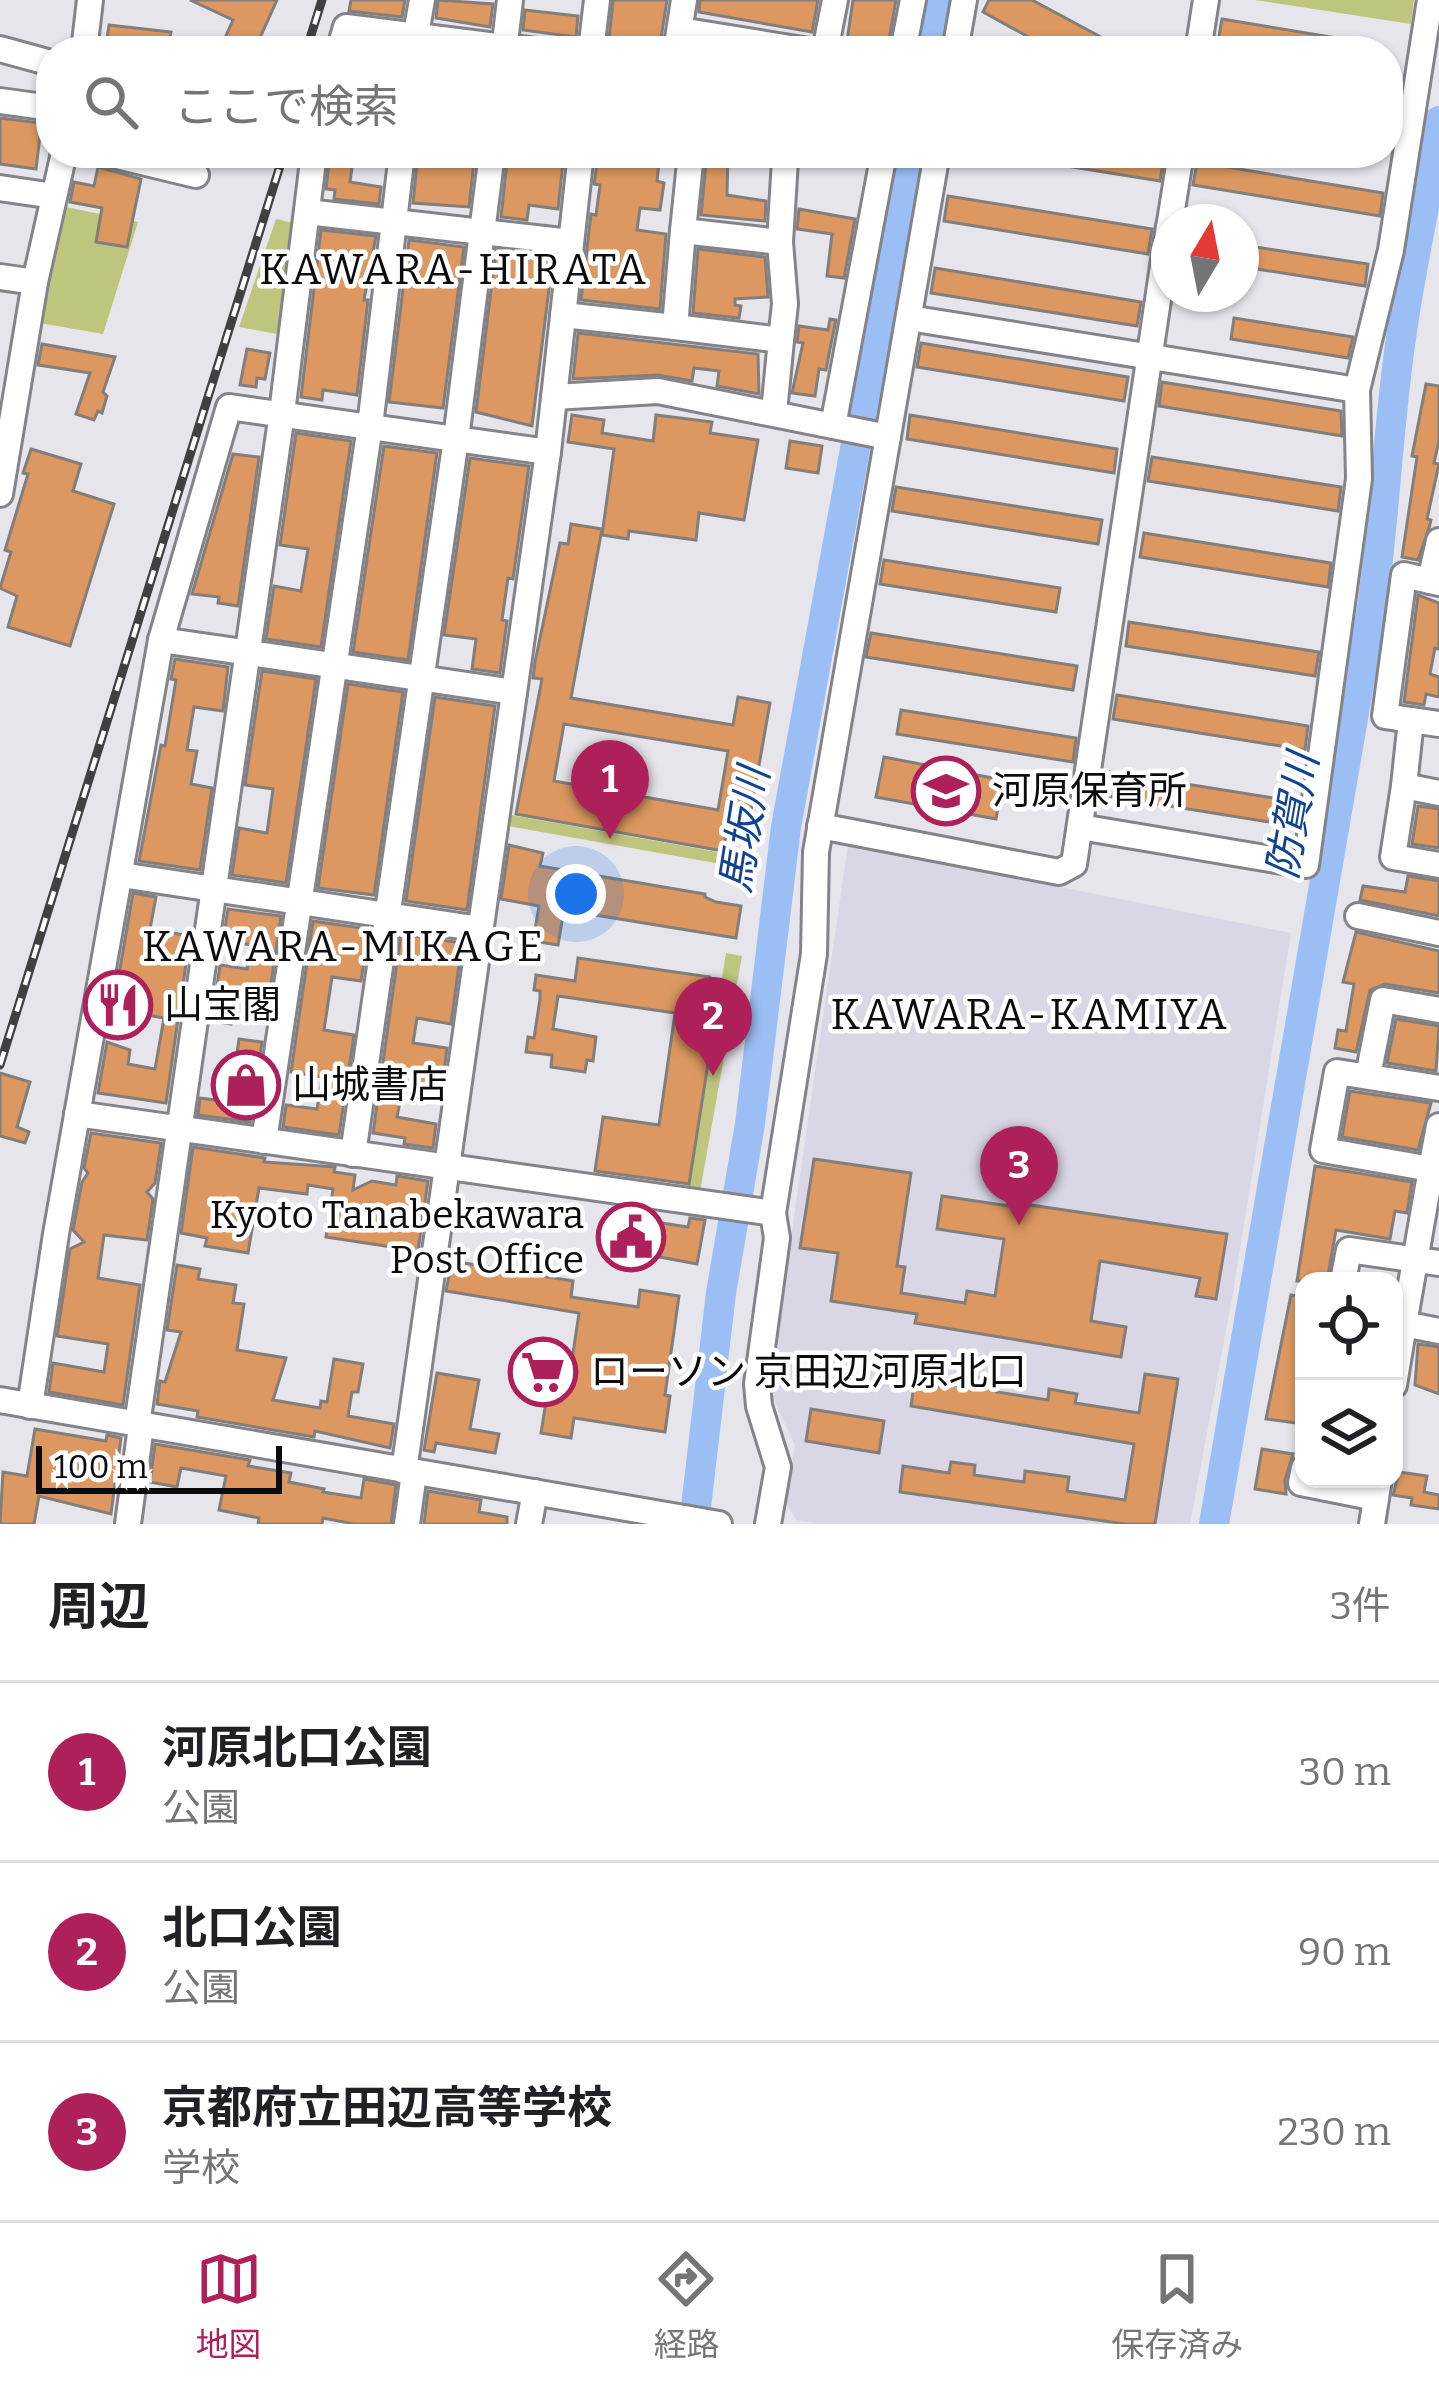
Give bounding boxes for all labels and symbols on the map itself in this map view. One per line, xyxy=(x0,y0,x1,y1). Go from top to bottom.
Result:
north arrow xyxy=(1151,204,1259,312)
district label: KAWARA-HIRATA xyxy=(259,245,649,295)
pin: 1 xyxy=(571,740,649,839)
water label: 防賀川 xyxy=(1257,746,1329,882)
school or university icon: 河原保育所 xyxy=(911,756,981,826)
water label: 馬坂川 xyxy=(710,760,780,896)
place label: 河原保育所 xyxy=(992,768,1187,814)
your location xyxy=(546,864,606,924)
district label: KAWARA-MIKAGE xyxy=(142,922,546,972)
restaurant icon: 山宝閣 xyxy=(83,970,153,1040)
pin: 2 xyxy=(674,977,752,1076)
place label: 山宝閣 xyxy=(164,982,281,1028)
district label: KAWARA-KAMIYA xyxy=(830,990,1230,1040)
shop icon: 山城書店 xyxy=(211,1050,281,1120)
place label: 山城書店 xyxy=(292,1062,448,1108)
pin: 3 xyxy=(980,1126,1058,1225)
place label: Kyoto Tanabekawara Post Office xyxy=(210,1192,584,1283)
public building icon: Kyoto Tanabekawara Post Office xyxy=(596,1202,666,1272)
supermarket icon: ローソン 京田辺河原北口 xyxy=(508,1337,578,1407)
place label: ローソン 京田辺河原北口 xyxy=(590,1349,1027,1395)
scale bar xyxy=(36,1440,282,1493)

